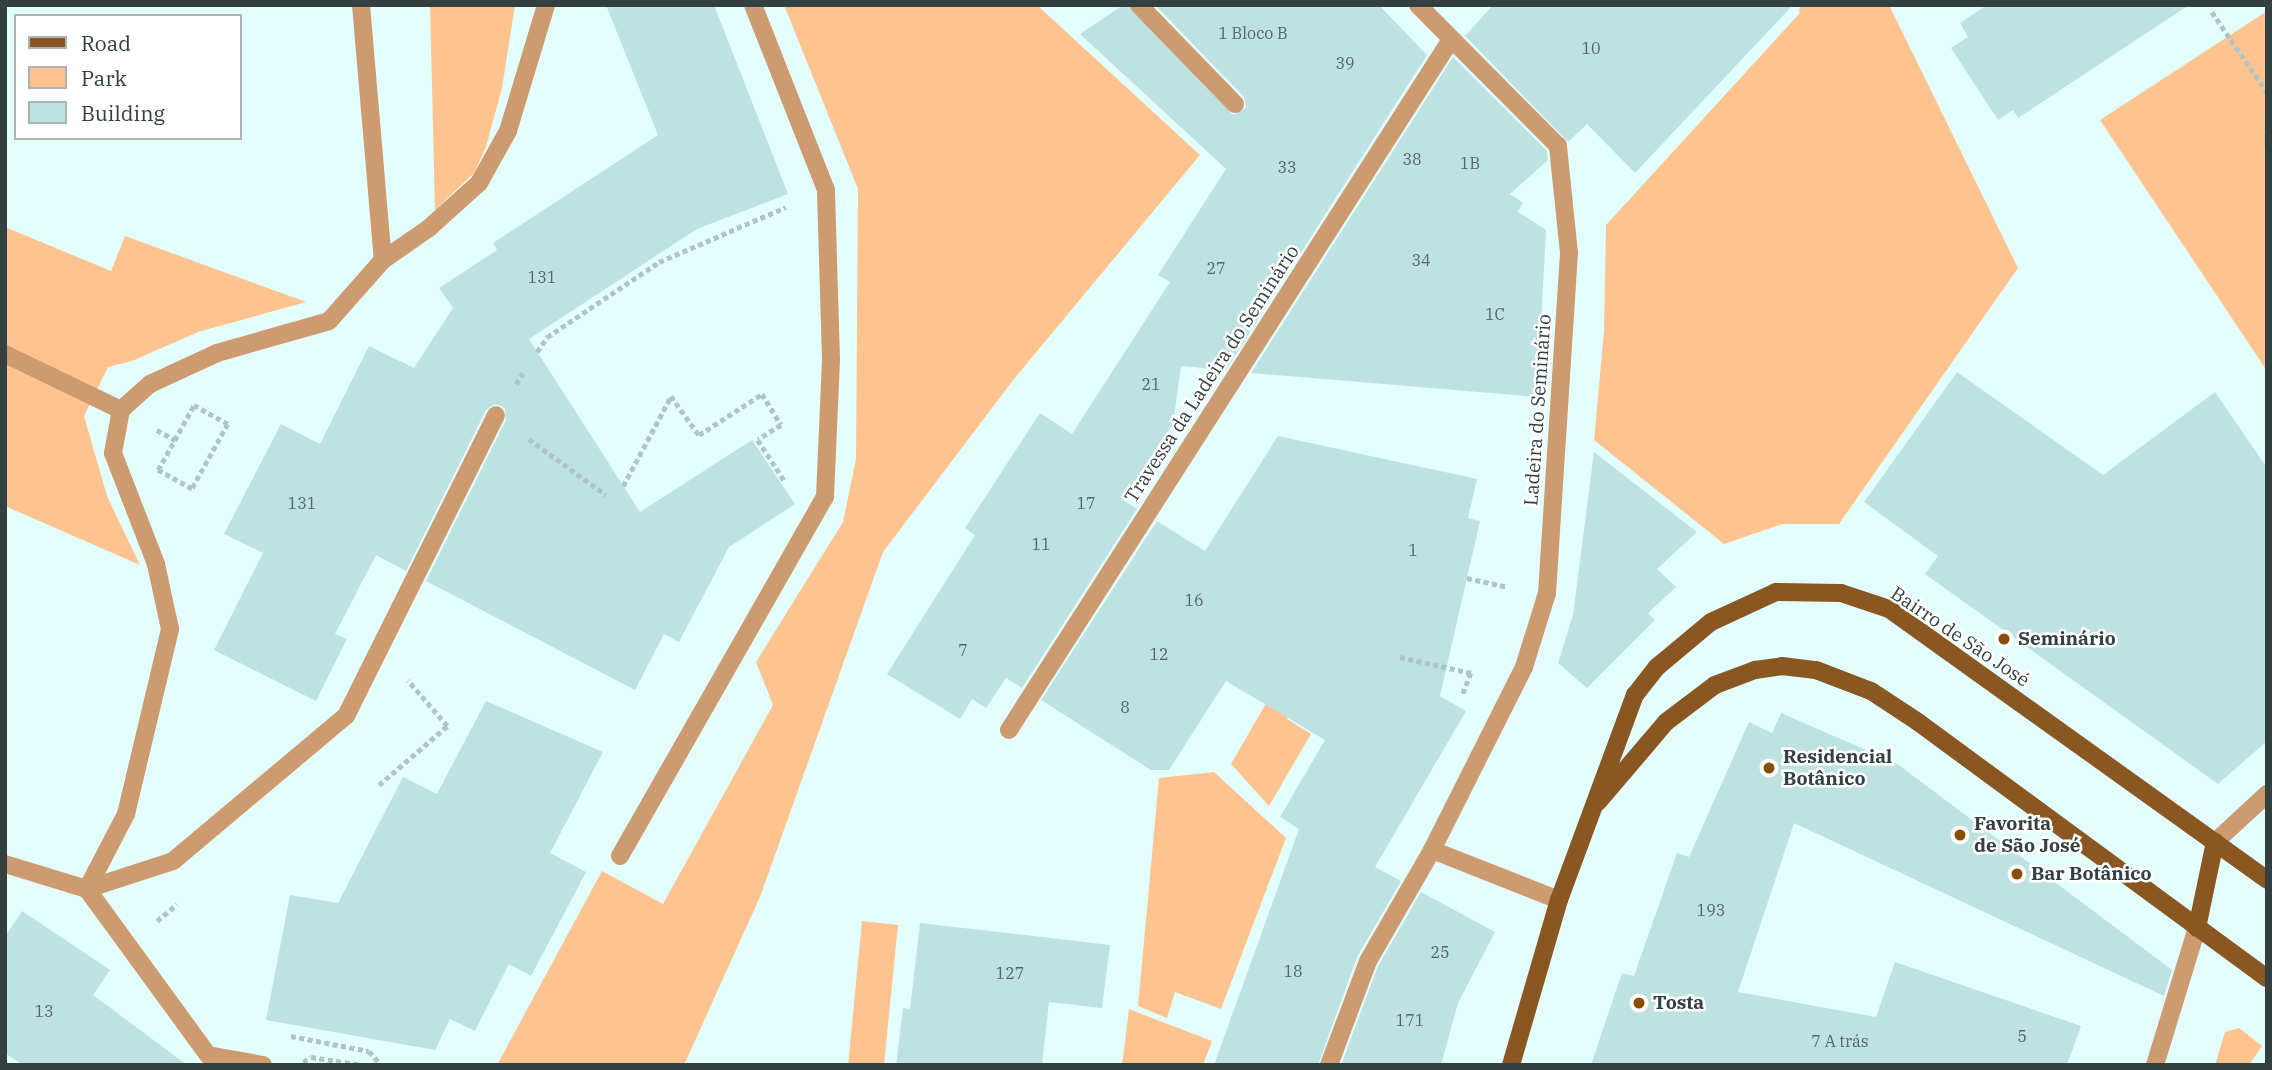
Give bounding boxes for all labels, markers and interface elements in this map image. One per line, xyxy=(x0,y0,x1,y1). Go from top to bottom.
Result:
legend xyxy=(14,14,242,140)
house number: 1 Bloco B xyxy=(1218,23,1288,43)
text: Road xyxy=(81,29,131,57)
house number: 10 xyxy=(1581,38,1601,58)
house number: 39 xyxy=(1335,53,1355,73)
text: Park xyxy=(81,64,127,92)
text: Building xyxy=(81,99,165,127)
house number: 38 xyxy=(1402,149,1422,169)
house number: 1B xyxy=(1460,153,1480,173)
house number: 33 xyxy=(1277,157,1297,177)
street label: Travessa da Ladeira do Seminário xyxy=(1120,241,1304,507)
house number: 34 xyxy=(1411,250,1431,270)
house number: 27 xyxy=(1206,258,1226,278)
house number: 131 xyxy=(528,267,556,287)
house number: 1C xyxy=(1485,304,1505,324)
street label: Ladeira do Seminário xyxy=(1520,313,1556,507)
house number: 21 xyxy=(1141,374,1161,394)
house number: 131 xyxy=(288,493,316,513)
house number: 17 xyxy=(1076,493,1096,513)
house number: 11 xyxy=(1031,534,1051,554)
house number: 1 xyxy=(1408,540,1418,560)
street label: Bairro de São José xyxy=(1886,582,2034,692)
house number: 16 xyxy=(1184,590,1204,610)
place label: Seminário xyxy=(2018,628,2116,650)
marker: Seminário xyxy=(1996,631,2012,647)
house number: 7 xyxy=(958,640,968,660)
house number: 12 xyxy=(1149,644,1169,664)
house number: 8 xyxy=(1120,697,1130,717)
place label: Residencial Botânico xyxy=(1783,746,1892,790)
marker: Residencial Botânico xyxy=(1761,760,1777,776)
place label: Favorita de São José xyxy=(1974,813,2080,857)
marker: Favorita de São José xyxy=(1952,827,1968,843)
place label: Bar Botânico xyxy=(2031,863,2151,885)
marker: Bar Botânico xyxy=(2009,866,2025,882)
house number: 193 xyxy=(1697,900,1725,920)
house number: 25 xyxy=(1430,942,1450,962)
house number: 18 xyxy=(1283,961,1303,981)
house number: 127 xyxy=(996,963,1024,983)
place label: Tosta xyxy=(1653,992,1704,1014)
marker: Tosta xyxy=(1631,995,1647,1011)
house number: 13 xyxy=(34,1001,54,1021)
house number: 171 xyxy=(1396,1010,1424,1030)
house number: 5 xyxy=(2017,1026,2027,1046)
house number: 7 A trás xyxy=(1811,1031,1869,1051)

